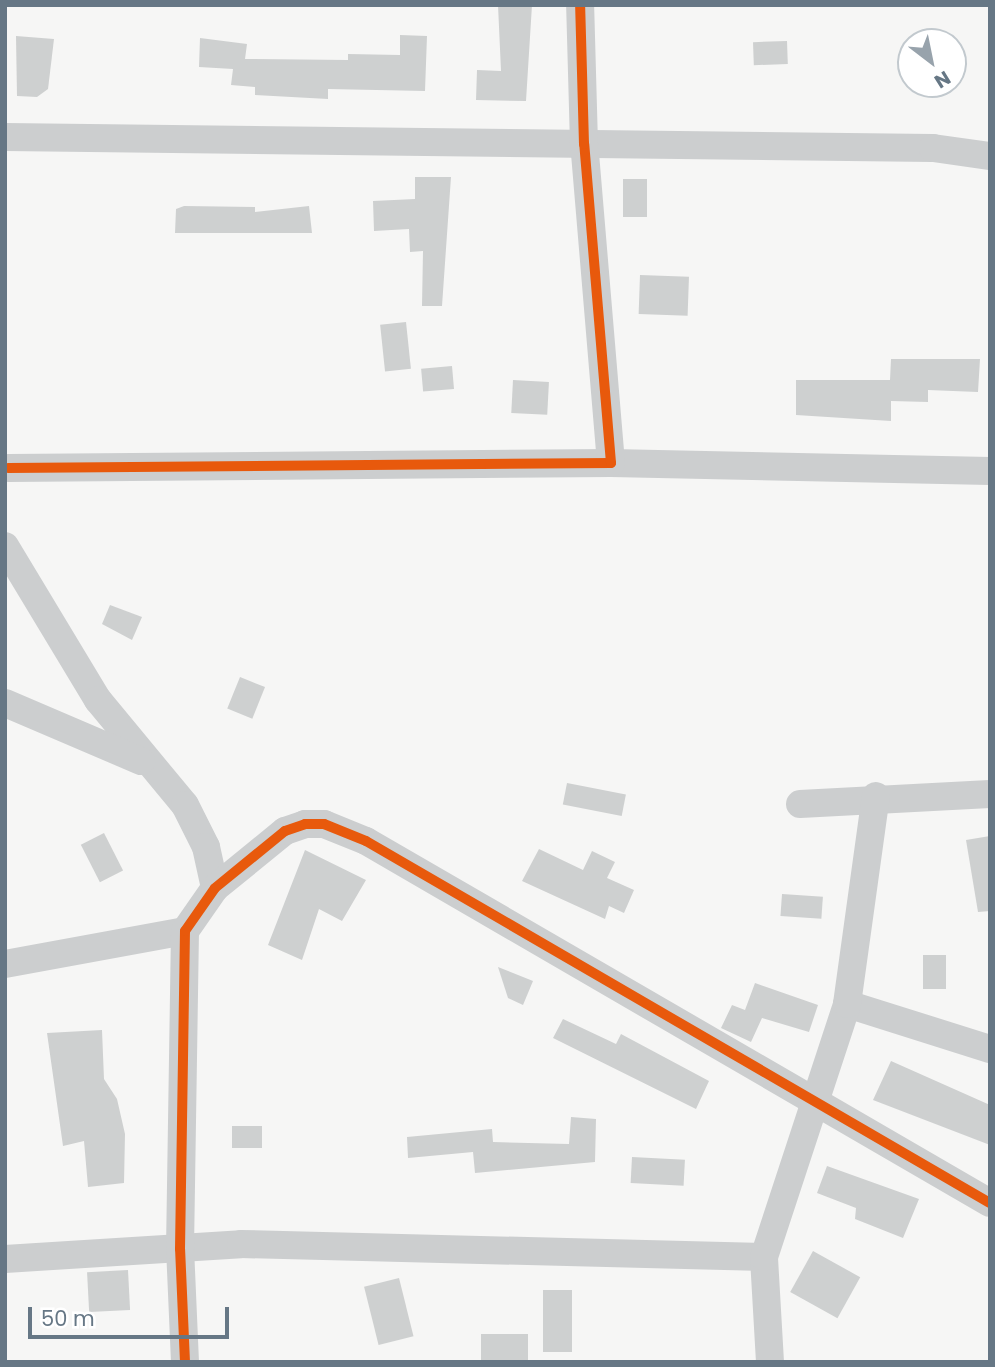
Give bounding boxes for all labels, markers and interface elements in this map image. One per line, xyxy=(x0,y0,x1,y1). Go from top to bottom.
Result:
north arrow xyxy=(897,28,967,98)
text: N xyxy=(929,64,956,95)
scale bar xyxy=(32,1294,233,1338)
text: 50 m xyxy=(41,1304,95,1333)

